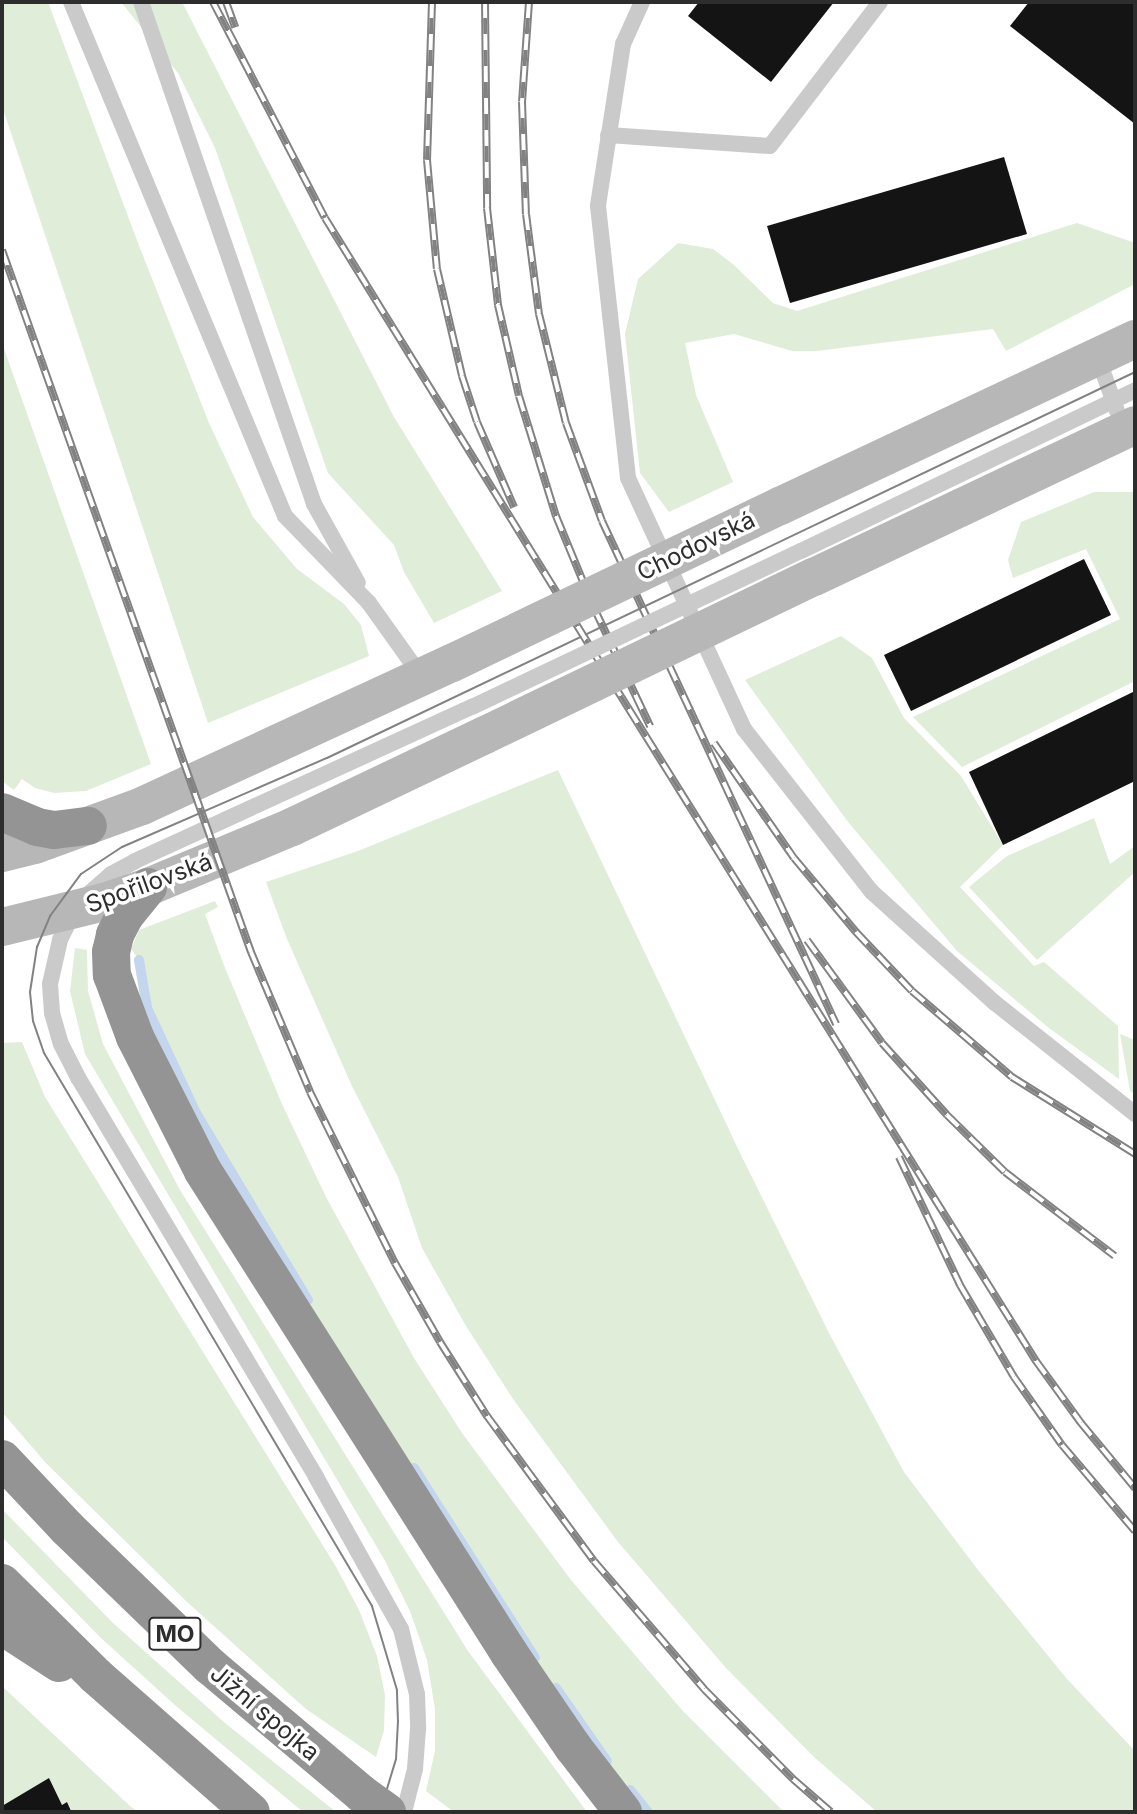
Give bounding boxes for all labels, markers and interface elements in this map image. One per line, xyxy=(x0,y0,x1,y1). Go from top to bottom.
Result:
street label: Chodovská xyxy=(632,505,760,587)
street label: Spořilovská xyxy=(82,847,216,919)
road number: MO xyxy=(147,1614,203,1653)
street label: Jižní spojka xyxy=(205,1659,325,1767)

